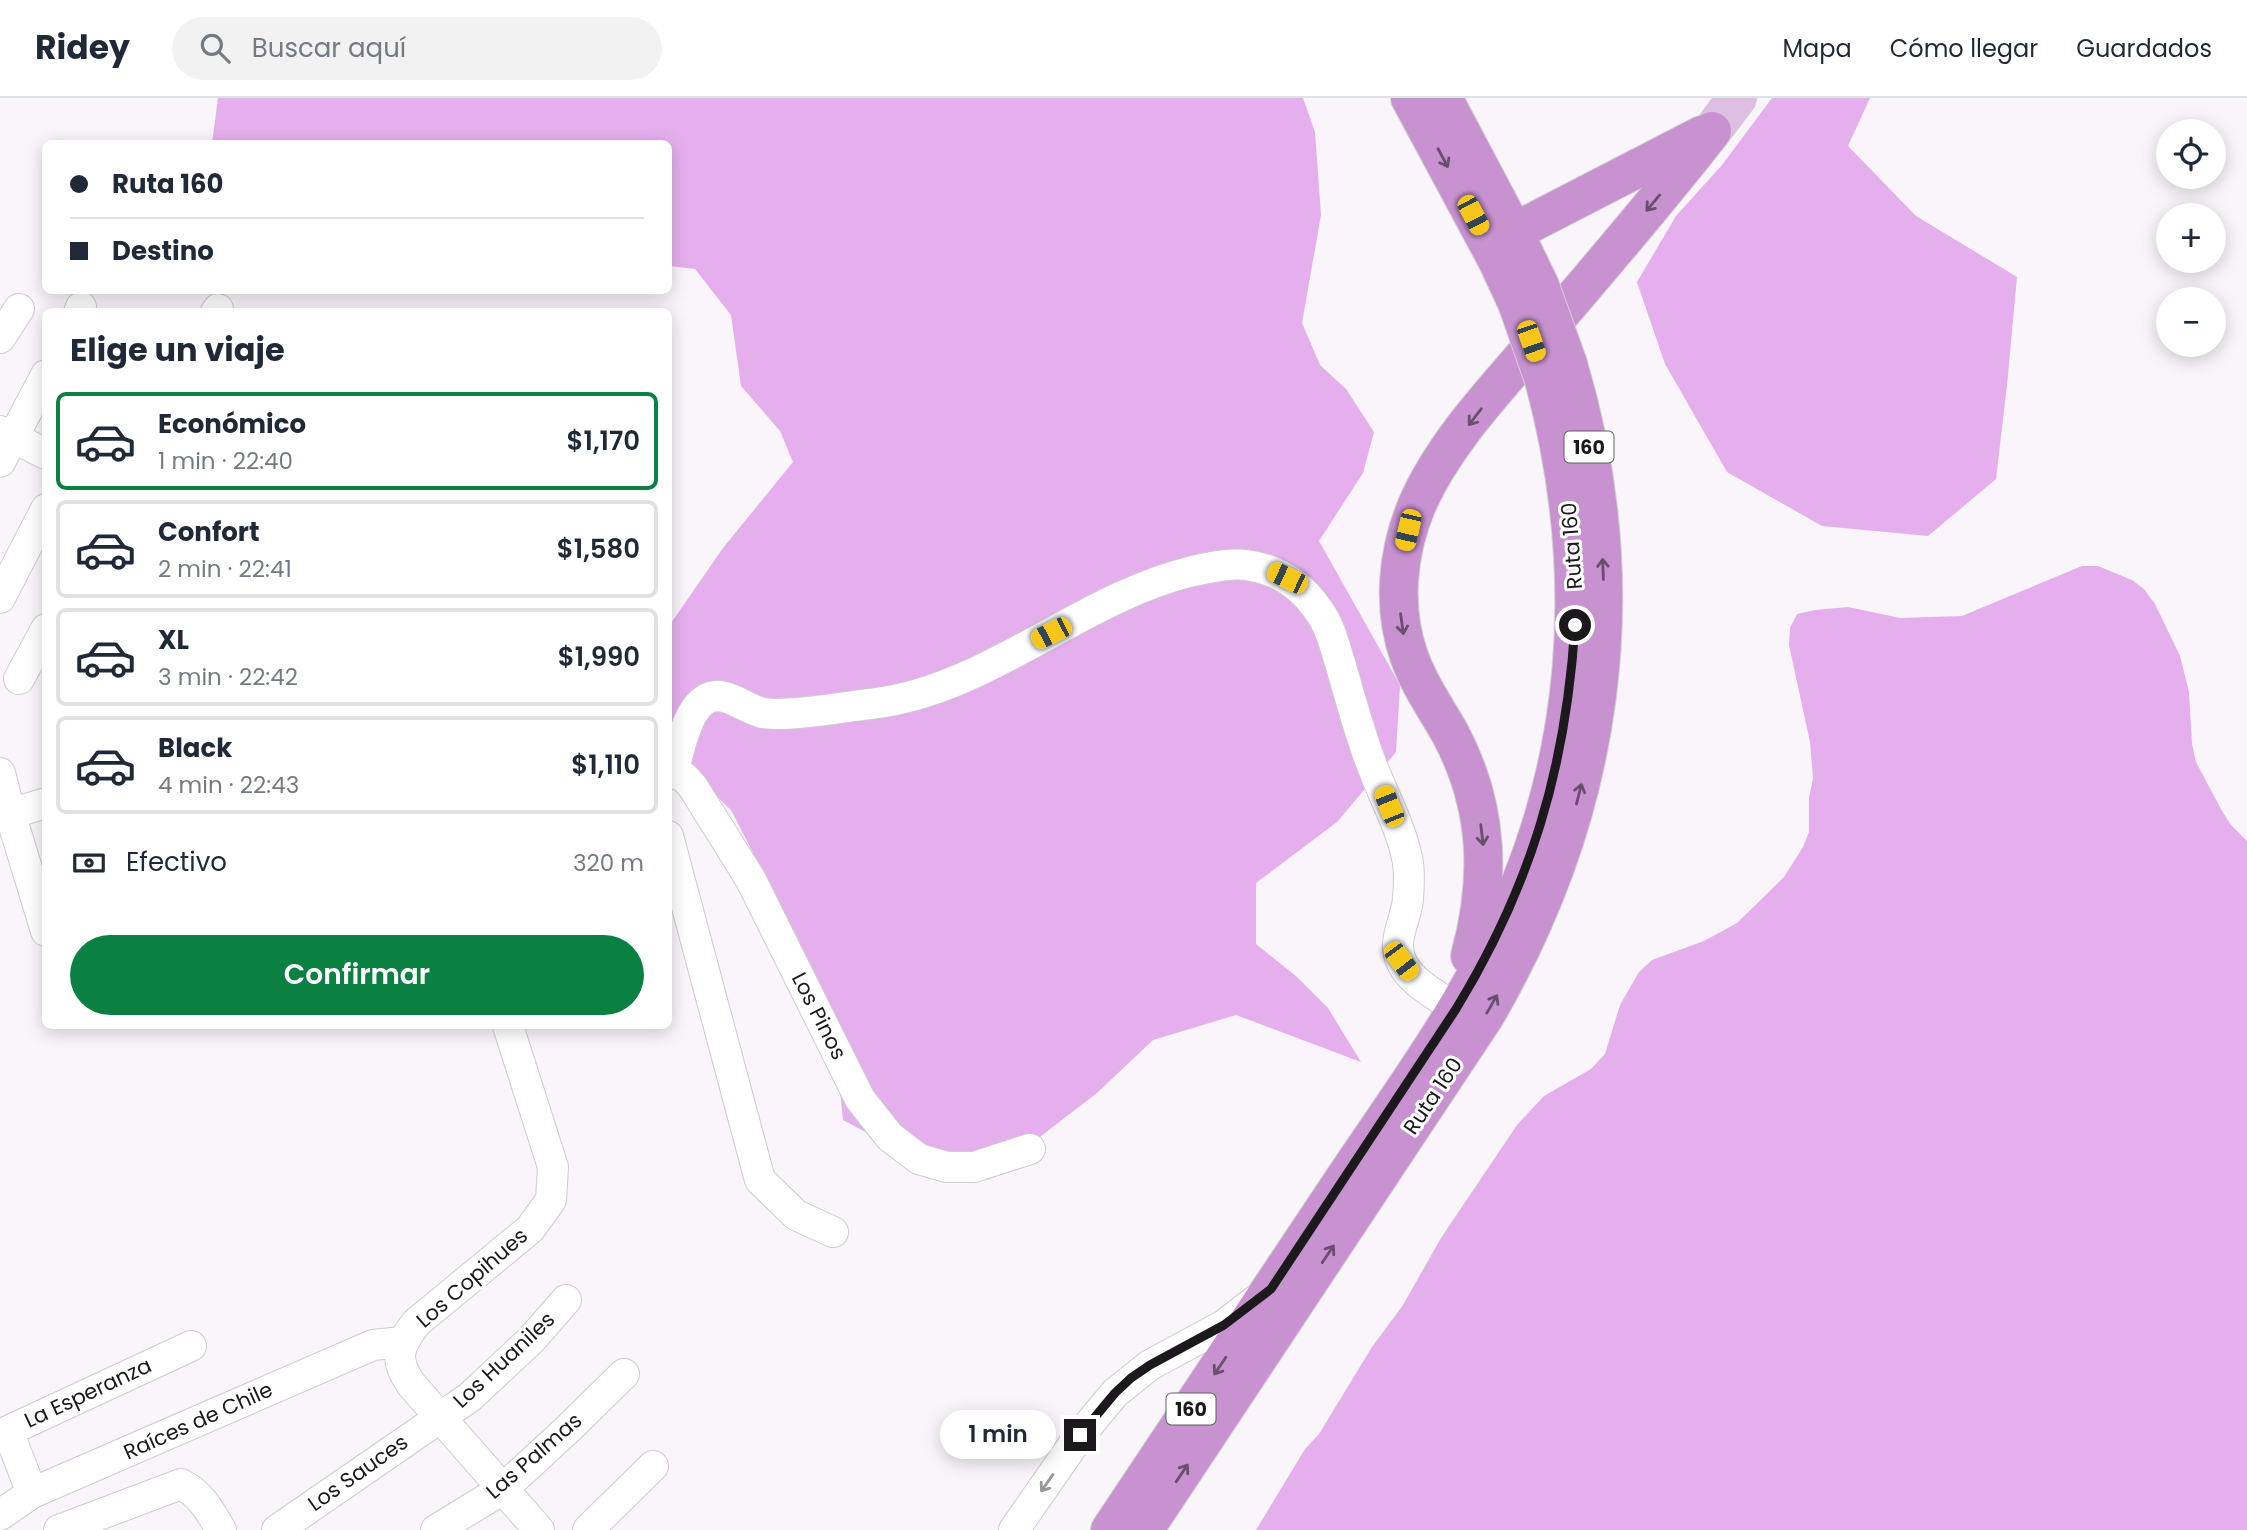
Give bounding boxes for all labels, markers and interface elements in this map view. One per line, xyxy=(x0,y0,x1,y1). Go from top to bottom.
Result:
search box xyxy=(172,17,662,80)
text: Ridey xyxy=(35,24,130,71)
icon: search xyxy=(196,29,234,67)
text: Buscar aquí xyxy=(252,30,406,66)
text: Mapa xyxy=(1782,32,1852,65)
text: Cómo llegar xyxy=(1890,32,2038,65)
text: Guardados xyxy=(2076,32,2212,65)
map controls xyxy=(2156,119,2226,357)
button: locate xyxy=(2156,119,2226,189)
one-way arrow xyxy=(1437,147,1450,168)
text: Ruta 160 xyxy=(112,166,224,202)
car xyxy=(1454,192,1493,238)
one-way arrow xyxy=(1645,193,1661,211)
button: + xyxy=(2156,203,2226,273)
text: Destino xyxy=(112,233,214,269)
button: − xyxy=(2156,287,2226,357)
car xyxy=(1515,318,1548,364)
text: Elige un viaje xyxy=(70,327,285,372)
text: Económico xyxy=(158,406,306,442)
one-way arrow xyxy=(1467,407,1482,425)
icon: car xyxy=(74,410,137,473)
text: $1,170 xyxy=(567,423,640,459)
road number: 160 xyxy=(1564,432,1614,462)
text: 1 min · 22:40 xyxy=(158,445,293,477)
street label: Ruta 160 xyxy=(1554,502,1589,590)
car xyxy=(1394,507,1423,553)
text: Confort xyxy=(158,514,260,550)
icon: car xyxy=(74,518,137,581)
text: $1,580 xyxy=(557,531,640,567)
text: 2 min · 22:41 xyxy=(158,553,292,585)
one-way arrow xyxy=(1597,558,1610,581)
car xyxy=(1264,559,1311,597)
route start xyxy=(1559,609,1591,641)
one-way arrow xyxy=(1396,612,1409,635)
car xyxy=(1028,614,1075,652)
text: XL xyxy=(158,622,189,658)
icon: car xyxy=(74,626,137,689)
text: $1,990 xyxy=(558,639,640,675)
text: 3 min · 22:42 xyxy=(158,661,298,693)
text: Black xyxy=(158,730,232,766)
icon: car xyxy=(74,734,137,797)
text: $1,110 xyxy=(571,747,640,783)
text: 4 min · 22:43 xyxy=(158,769,299,801)
car xyxy=(1372,783,1407,829)
one-way arrow xyxy=(1573,783,1586,806)
one-way arrow xyxy=(1476,823,1489,846)
icon: cash xyxy=(70,844,108,882)
text: Efectivo xyxy=(126,844,227,880)
text: 320 m xyxy=(573,847,644,879)
button: Confirmar xyxy=(70,935,644,1015)
car xyxy=(1380,938,1423,984)
street label: Los Pinos xyxy=(785,967,854,1064)
one-way arrow xyxy=(1485,994,1499,1014)
street label: Ruta 160 xyxy=(1396,1052,1469,1140)
street label: Los Copihues xyxy=(410,1221,534,1334)
one-way arrow xyxy=(1321,1245,1335,1264)
street label: Los Huaniles xyxy=(447,1305,561,1414)
street label: La Esperanza xyxy=(20,1350,156,1435)
one-way arrow xyxy=(1212,1356,1227,1375)
street label: Raíces de Chile xyxy=(119,1375,277,1466)
road number: 160 xyxy=(1166,1394,1216,1424)
street label: Las Palmas xyxy=(480,1406,588,1505)
callout: 1 min xyxy=(940,1410,1056,1460)
text: 1 min xyxy=(968,1418,1028,1450)
route end xyxy=(1064,1419,1096,1451)
street label: Los Sauces xyxy=(302,1428,413,1518)
one-way arrow xyxy=(1175,1464,1189,1483)
one-way arrow xyxy=(1040,1473,1054,1492)

